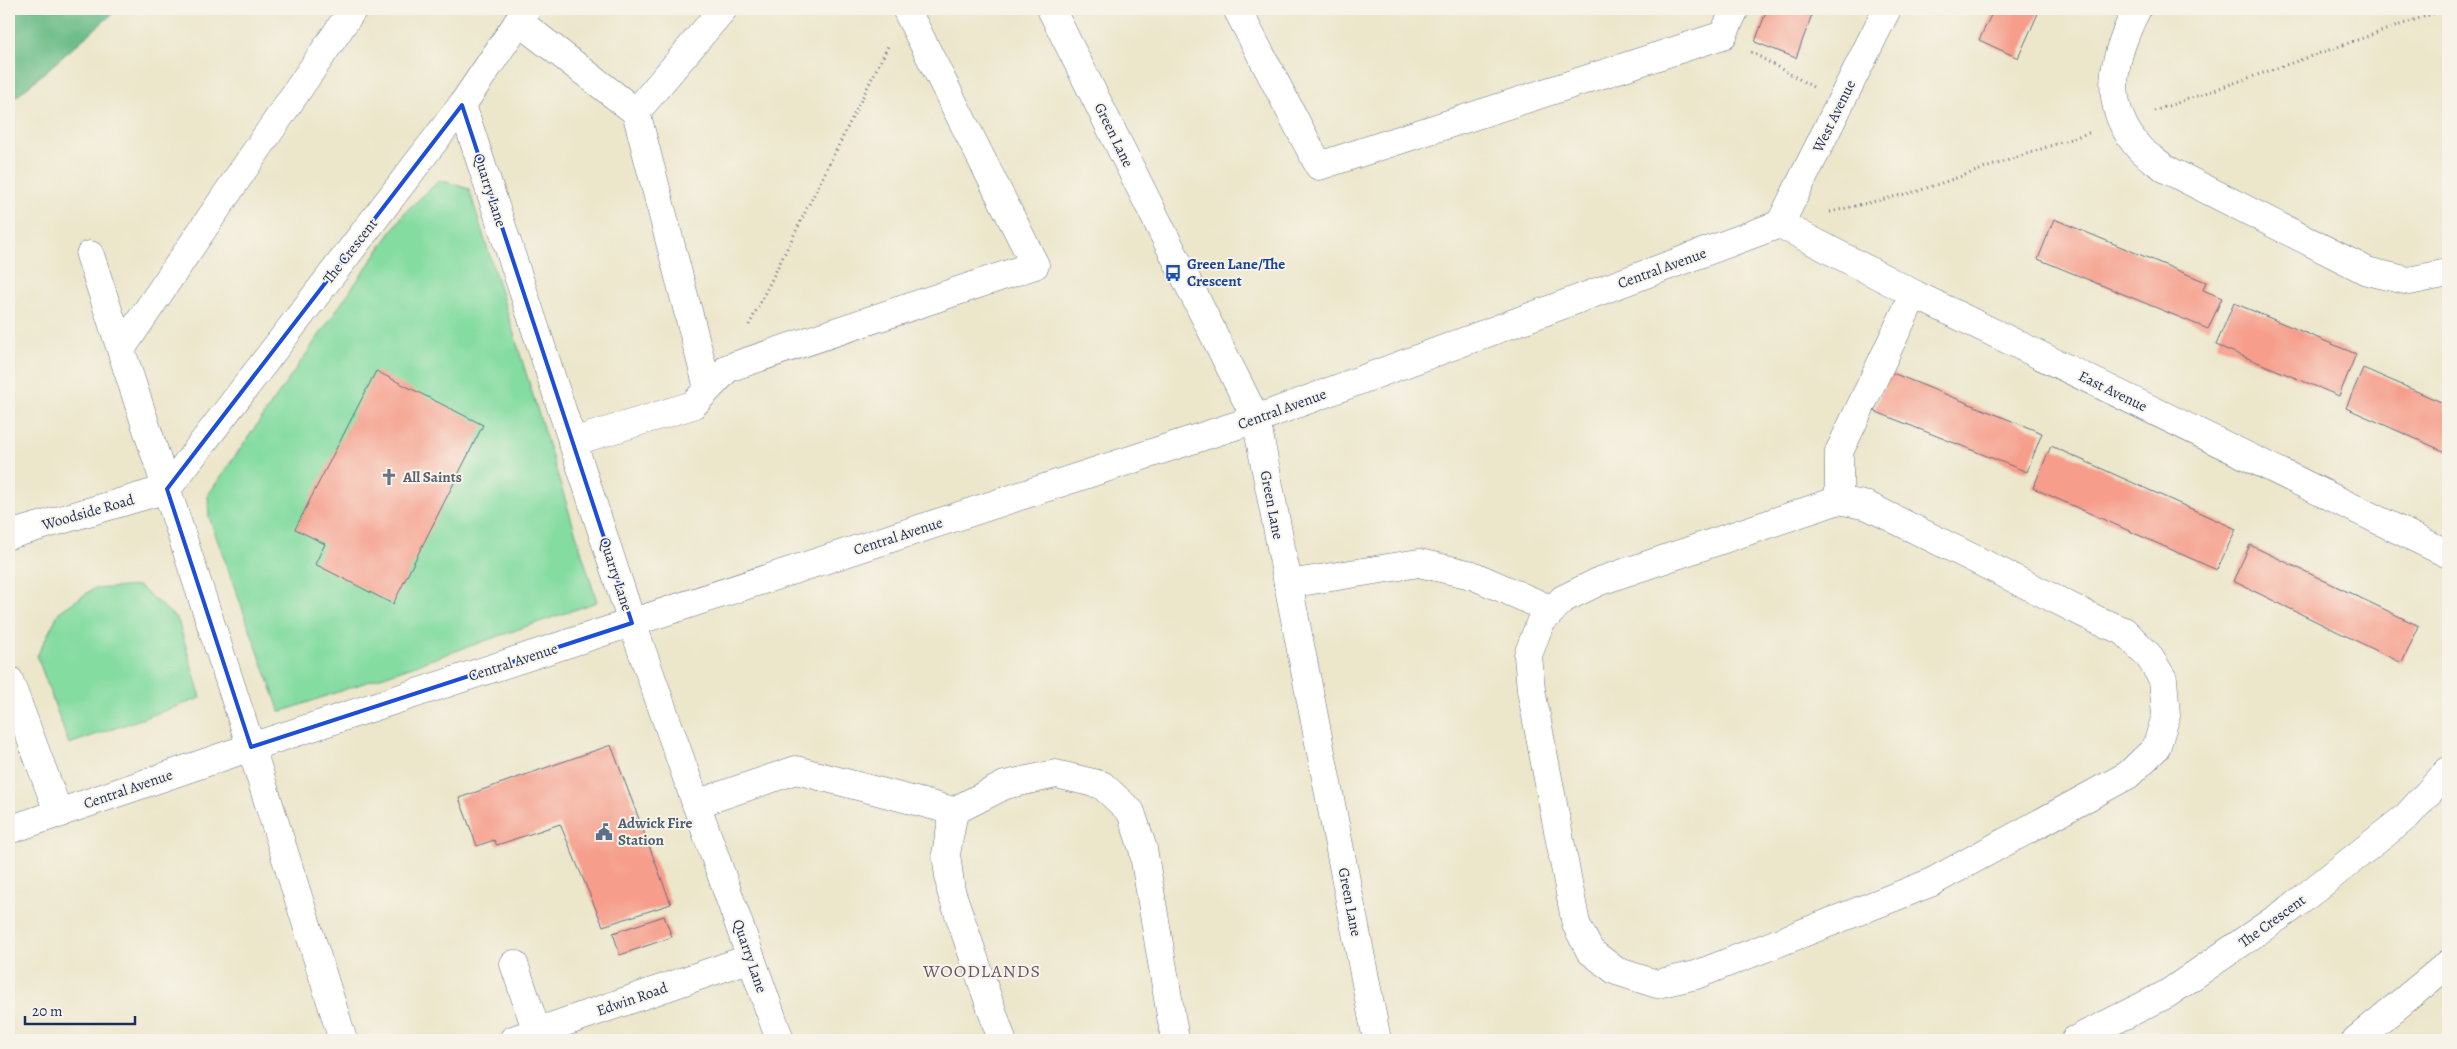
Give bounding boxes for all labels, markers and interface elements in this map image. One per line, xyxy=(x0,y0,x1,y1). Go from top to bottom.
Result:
street label: West Avenue xyxy=(1807,76,1860,156)
street label: Green Lane xyxy=(1090,99,1138,171)
street label: Quarry Lane xyxy=(469,151,511,230)
street label: The Crescent xyxy=(318,214,382,288)
street label: Central Avenue xyxy=(1615,243,1709,293)
place label: Green Lane/The Crescent xyxy=(1187,254,1285,291)
bus stop icon: Green Lane/The Crescent xyxy=(1163,263,1183,283)
street label: East Avenue xyxy=(2075,366,2151,416)
street label: Central Avenue xyxy=(1235,384,1329,434)
church icon: All Saints xyxy=(379,467,399,487)
place label: All Saints xyxy=(402,467,462,487)
street label: Green Lane xyxy=(1256,469,1288,541)
street label: Woodside Road xyxy=(39,489,137,535)
street label: Central Avenue xyxy=(851,512,946,560)
street label: Quarry Lane xyxy=(595,535,637,614)
street label: Central Avenue xyxy=(466,638,561,686)
street label: Central Avenue xyxy=(81,764,175,814)
place label: Adwick Fire Station xyxy=(617,813,692,850)
public building icon: Adwick Fire Station xyxy=(594,822,614,842)
street label: Green Lane xyxy=(1334,866,1366,938)
street label: The Crescent xyxy=(2235,890,2309,952)
street label: Quarry Lane xyxy=(728,917,772,996)
district label: WOODLANDS xyxy=(922,959,1041,983)
street label: Edwin Road xyxy=(594,977,671,1020)
scale bar xyxy=(25,994,135,1026)
text: 20 m xyxy=(32,1001,63,1021)

